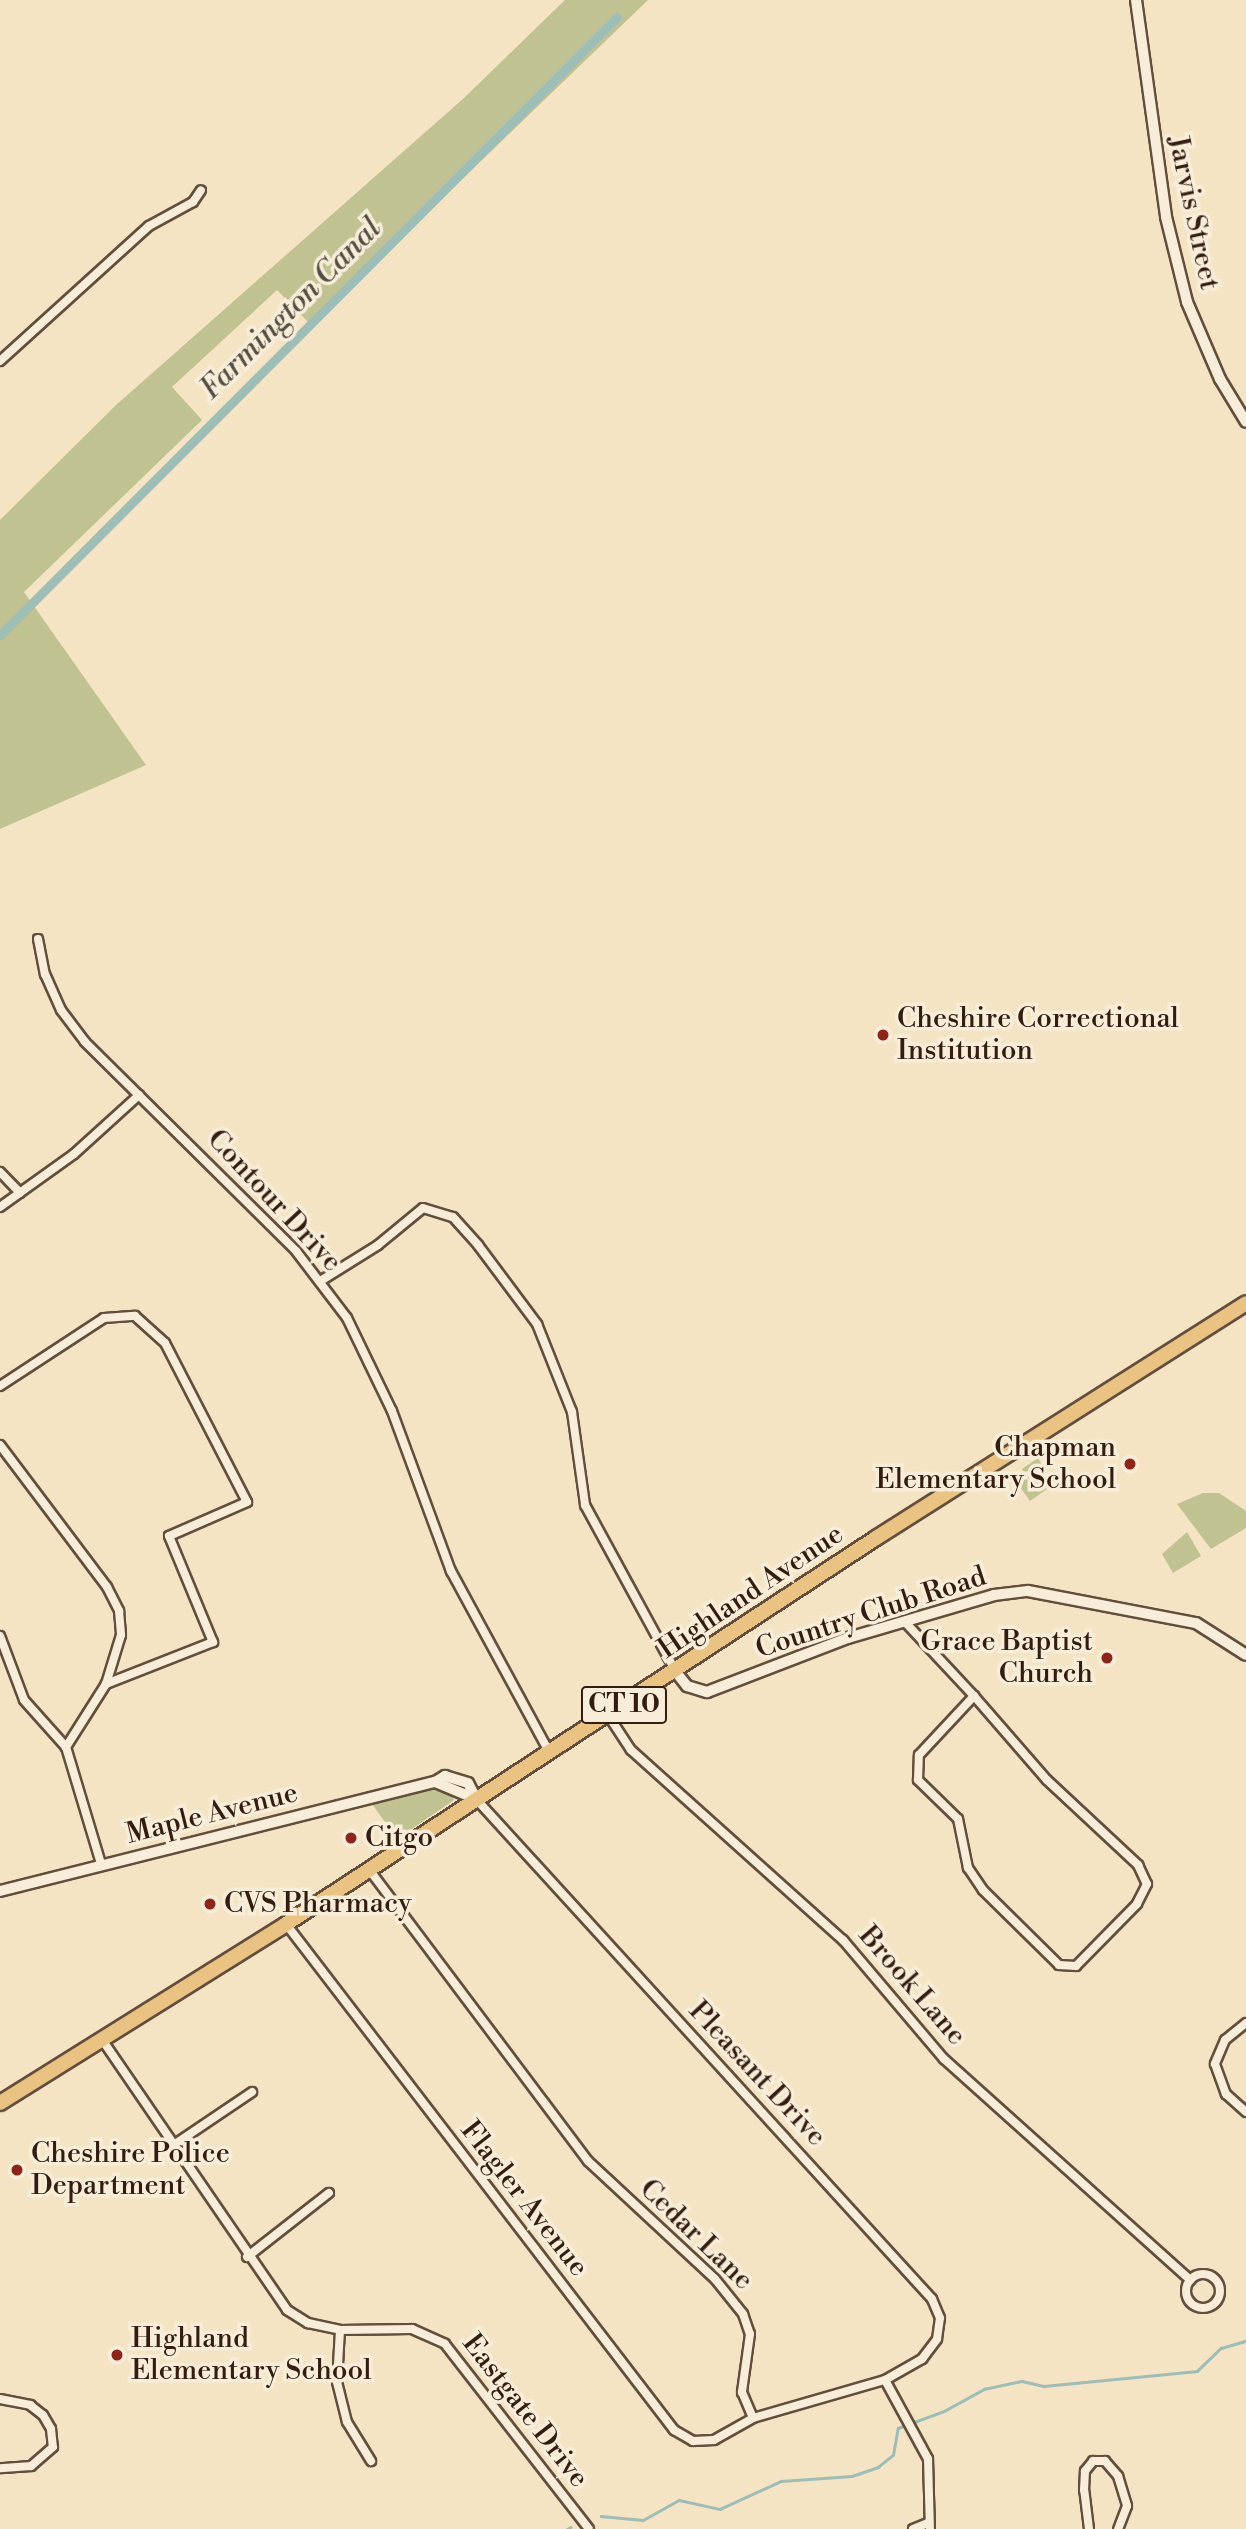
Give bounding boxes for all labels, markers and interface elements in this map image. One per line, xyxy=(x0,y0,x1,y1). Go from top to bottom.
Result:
street label: Jarvis Street xyxy=(1160,133,1226,293)
water label: Farmington Canal xyxy=(193,211,389,407)
place label: Cheshire Correctional Institution xyxy=(897,1002,1179,1068)
marker: Cheshire Correctional Institution xyxy=(875,1027,891,1043)
street label: Contour Drive xyxy=(200,1123,348,1279)
place label: Chapman Elementary School xyxy=(875,1431,1116,1497)
marker: Chapman Elementary School xyxy=(1122,1456,1138,1472)
street label: Highland Avenue xyxy=(652,1518,850,1666)
street label: Country Club Road xyxy=(752,1560,990,1666)
place label: Grace Baptist Church xyxy=(921,1625,1093,1691)
marker: Grace Baptist Church xyxy=(1099,1650,1115,1666)
road number: CT 10 xyxy=(580,1682,668,1728)
street label: Maple Avenue xyxy=(123,1776,301,1852)
place label: Citgo xyxy=(365,1821,433,1855)
marker: Citgo xyxy=(343,1830,359,1846)
place label: CVS Pharmacy xyxy=(224,1887,412,1921)
marker: CVS Pharmacy xyxy=(202,1896,218,1912)
street label: Brook Lane xyxy=(851,1920,973,2052)
street label: Pleasant Drive xyxy=(681,1995,833,2153)
street label: Flagler Avenue xyxy=(453,2115,595,2283)
place label: Cheshire Police Department xyxy=(31,2137,230,2203)
marker: Cheshire Police Department xyxy=(9,2162,25,2178)
street label: Cedar Lane xyxy=(632,2173,760,2297)
place label: Highland Elementary School xyxy=(131,2322,372,2388)
street label: Eastgate Drive xyxy=(455,2328,595,2494)
marker: Highland Elementary School xyxy=(109,2347,125,2363)

